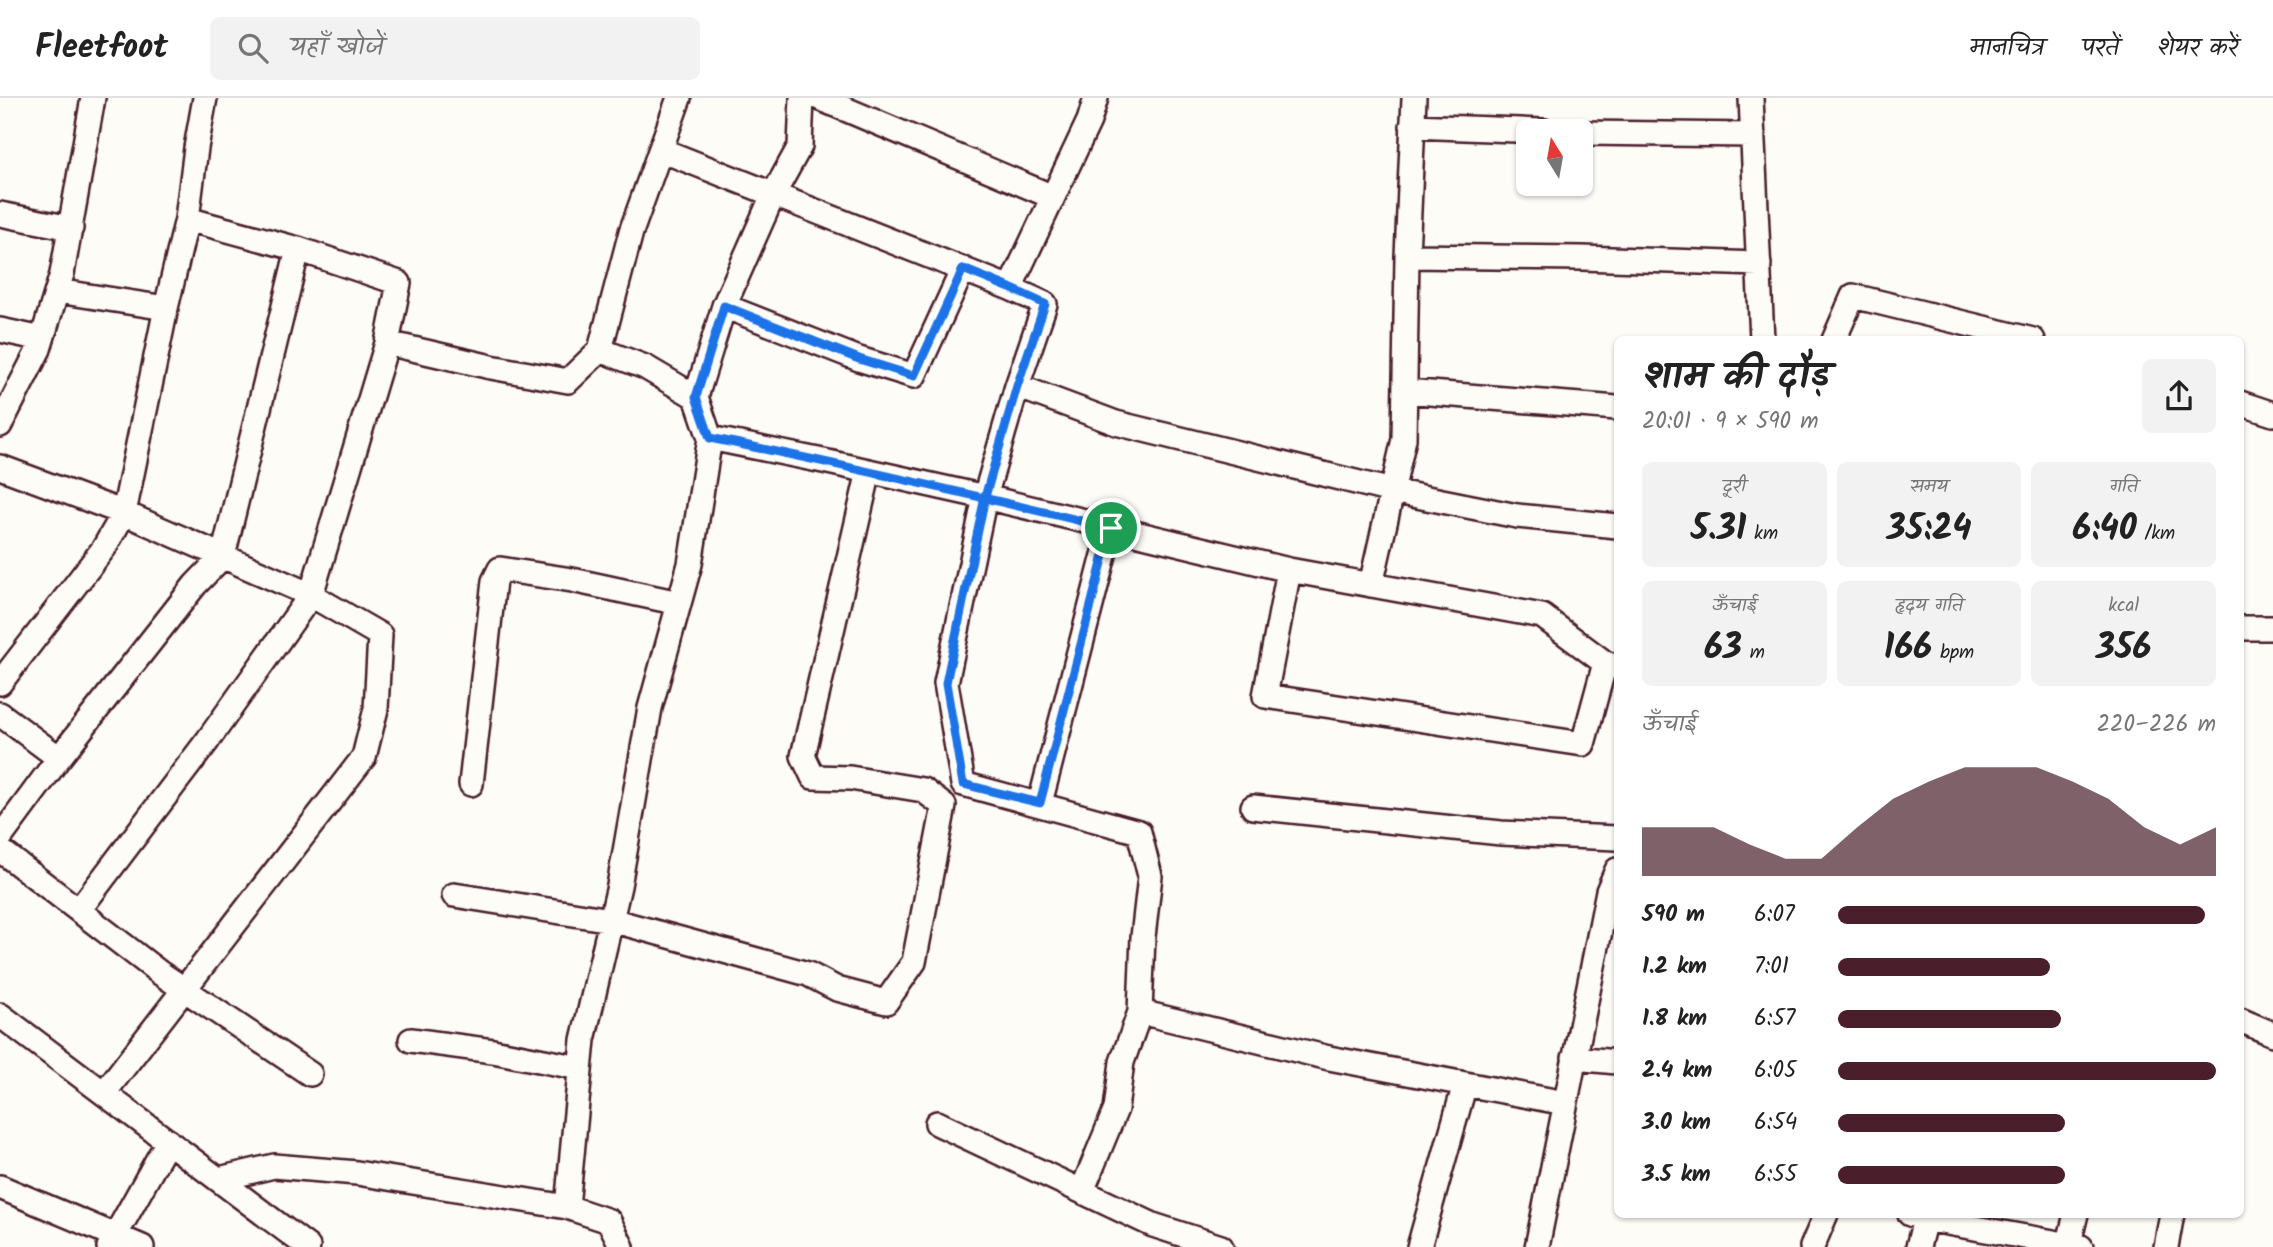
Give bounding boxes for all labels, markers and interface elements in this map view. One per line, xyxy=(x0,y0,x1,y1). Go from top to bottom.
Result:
search box xyxy=(210,17,700,80)
text: Fleetfoot xyxy=(35,22,168,75)
text: यहाँ खोजें xyxy=(290,27,384,69)
icon: search xyxy=(234,29,272,67)
text: मानचित्र xyxy=(1969,29,2044,68)
text: परतें xyxy=(2082,29,2119,68)
text: शेयर करें xyxy=(2157,29,2238,68)
north arrow xyxy=(1516,119,1592,196)
map controls xyxy=(1516,119,1593,196)
text: शाम की दौड़ xyxy=(1642,348,1830,408)
button: share xyxy=(2142,359,2216,433)
text: 20:01 · 9 × 590 m xyxy=(1642,404,1819,440)
text: दूरी xyxy=(1723,472,1746,502)
text: समय xyxy=(1910,472,1948,502)
text: गति xyxy=(2109,472,2138,502)
pin xyxy=(1081,498,1141,558)
text: 5.31 xyxy=(1691,502,1746,558)
text: 35:24 xyxy=(1887,502,1971,558)
text: 6:40 xyxy=(2072,502,2137,558)
icon: arrive xyxy=(1092,509,1130,547)
text: km xyxy=(1746,519,1778,549)
text: /km xyxy=(2137,519,2175,549)
text: ऊँचाई xyxy=(1712,591,1757,621)
text: हृदय गति xyxy=(1895,591,1963,621)
text: kcal xyxy=(2108,591,2139,621)
text: 63 xyxy=(1704,621,1742,677)
text: 166 xyxy=(1884,621,1932,677)
text: 356 xyxy=(2096,621,2152,677)
text: m xyxy=(1742,638,1765,668)
text: bpm xyxy=(1932,638,1974,668)
text: ऊँचाई xyxy=(1642,707,1697,743)
text: 220–226 m xyxy=(2097,707,2216,743)
text: 590 m xyxy=(1642,897,1705,933)
text: 6:07 xyxy=(1754,897,1795,933)
text: 1.2 km xyxy=(1642,949,1707,985)
text: 7:01 xyxy=(1754,949,1789,985)
text: 1.8 km xyxy=(1642,1001,1707,1037)
text: 6:57 xyxy=(1754,1001,1795,1037)
text: 2.4 km xyxy=(1642,1053,1712,1089)
text: 6:05 xyxy=(1754,1053,1796,1089)
text: 3.0 km xyxy=(1642,1105,1711,1141)
text: 6:54 xyxy=(1754,1105,1797,1141)
text: 3.5 km xyxy=(1642,1157,1711,1193)
text: 6:55 xyxy=(1754,1157,1797,1193)

